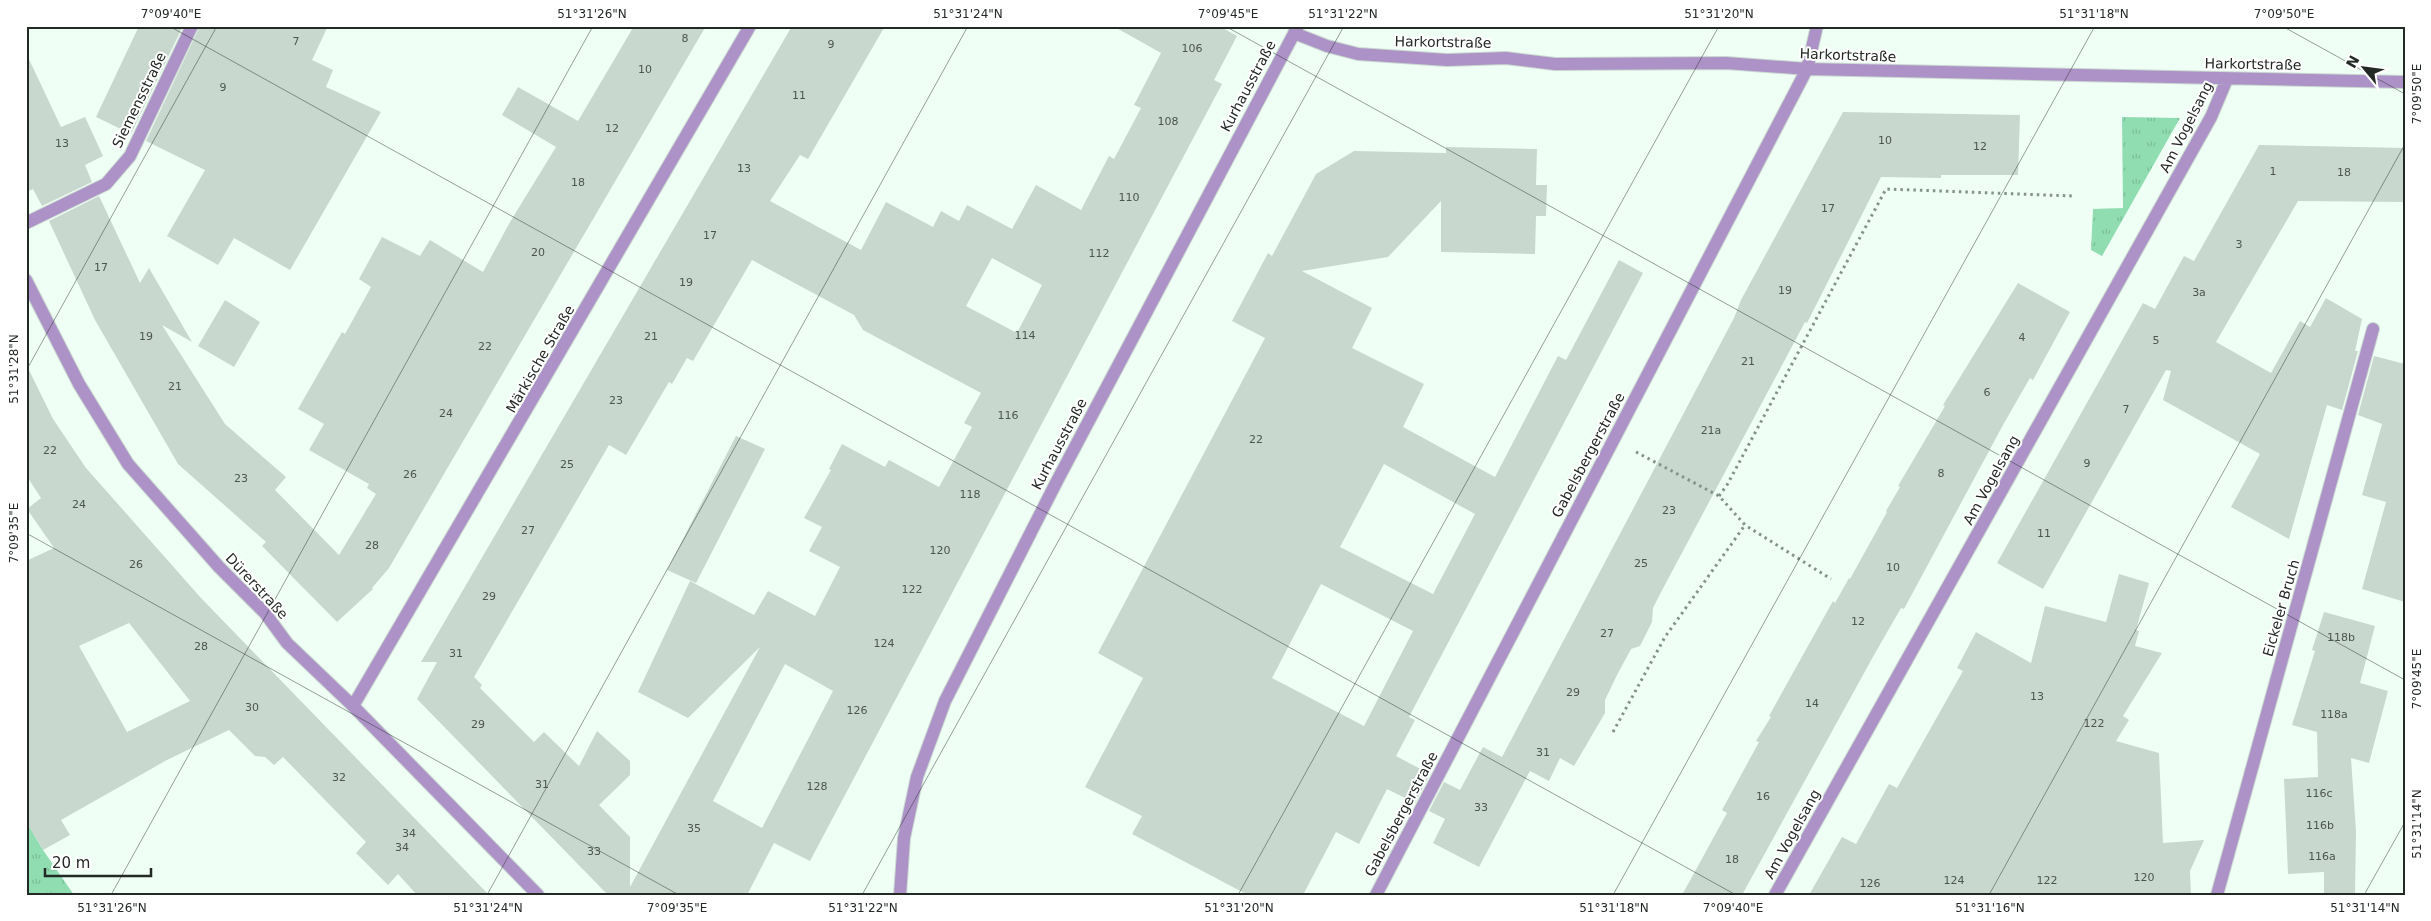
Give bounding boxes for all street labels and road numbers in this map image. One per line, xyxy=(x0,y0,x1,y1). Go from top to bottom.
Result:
street label: Harkortstraße xyxy=(1394,33,1492,51)
street label: Kurhausstraße xyxy=(1217,38,1279,134)
street label: Harkortstraße xyxy=(1799,45,1897,65)
street label: Siemensstraße xyxy=(109,50,169,150)
street label: Harkortstraße xyxy=(2204,55,2302,73)
street label: Am Vogelsang xyxy=(2156,79,2216,175)
street label: Märkische Straße xyxy=(503,302,577,416)
street label: Gabelsbergerstraße xyxy=(1548,390,1628,520)
street label: Kurhausstraße xyxy=(1028,396,1090,492)
street label: Am Vogelsang xyxy=(1960,432,2022,528)
street label: Dürerstraße xyxy=(222,550,292,622)
street label: Eickeler Bruch xyxy=(2260,558,2302,658)
street label: Gabelsbergerstraße xyxy=(1361,749,1441,879)
street label: Am Vogelsang xyxy=(1761,786,1823,882)

